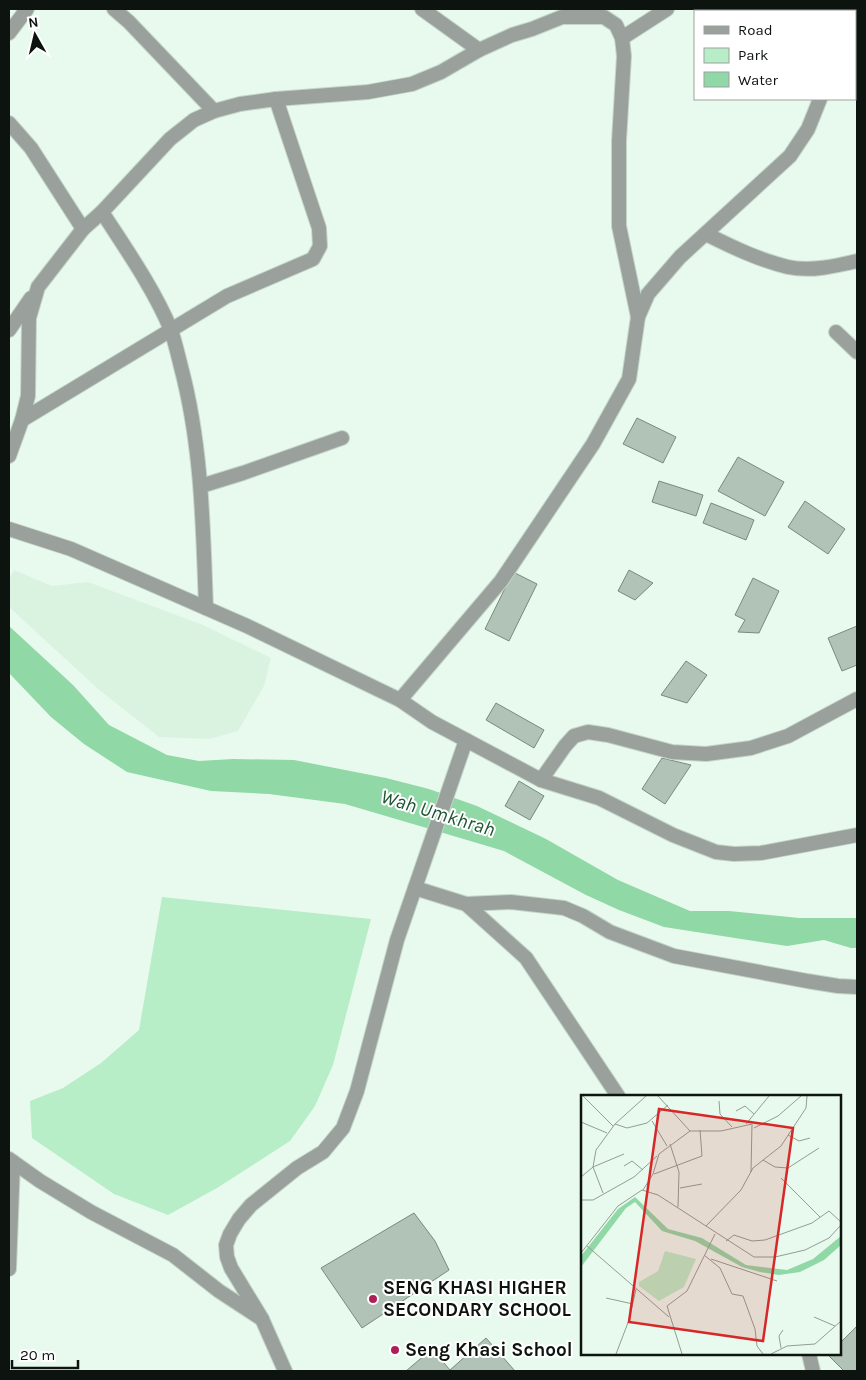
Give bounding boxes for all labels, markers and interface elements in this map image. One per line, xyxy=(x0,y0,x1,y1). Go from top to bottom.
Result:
north arrow xyxy=(10,10,60,60)
legend xyxy=(694,10,856,100)
text: N xyxy=(27,14,39,32)
text: Road xyxy=(738,21,773,39)
text: Park xyxy=(738,46,768,64)
text: Water xyxy=(738,71,779,89)
water label: Wah Umkhrah xyxy=(378,785,498,841)
inset map xyxy=(581,1095,841,1355)
place label: SENG KHASI HIGHER SECONDARY SCHOOL xyxy=(383,1277,571,1321)
marker: SENG KHASI HIGHER SECONDARY SCHOOL xyxy=(367,1293,379,1305)
scale bar xyxy=(12,1338,79,1370)
place label: Seng Khasi School xyxy=(405,1339,573,1361)
marker: Seng Khasi School xyxy=(389,1344,401,1356)
text: 20 m xyxy=(20,1346,55,1364)

